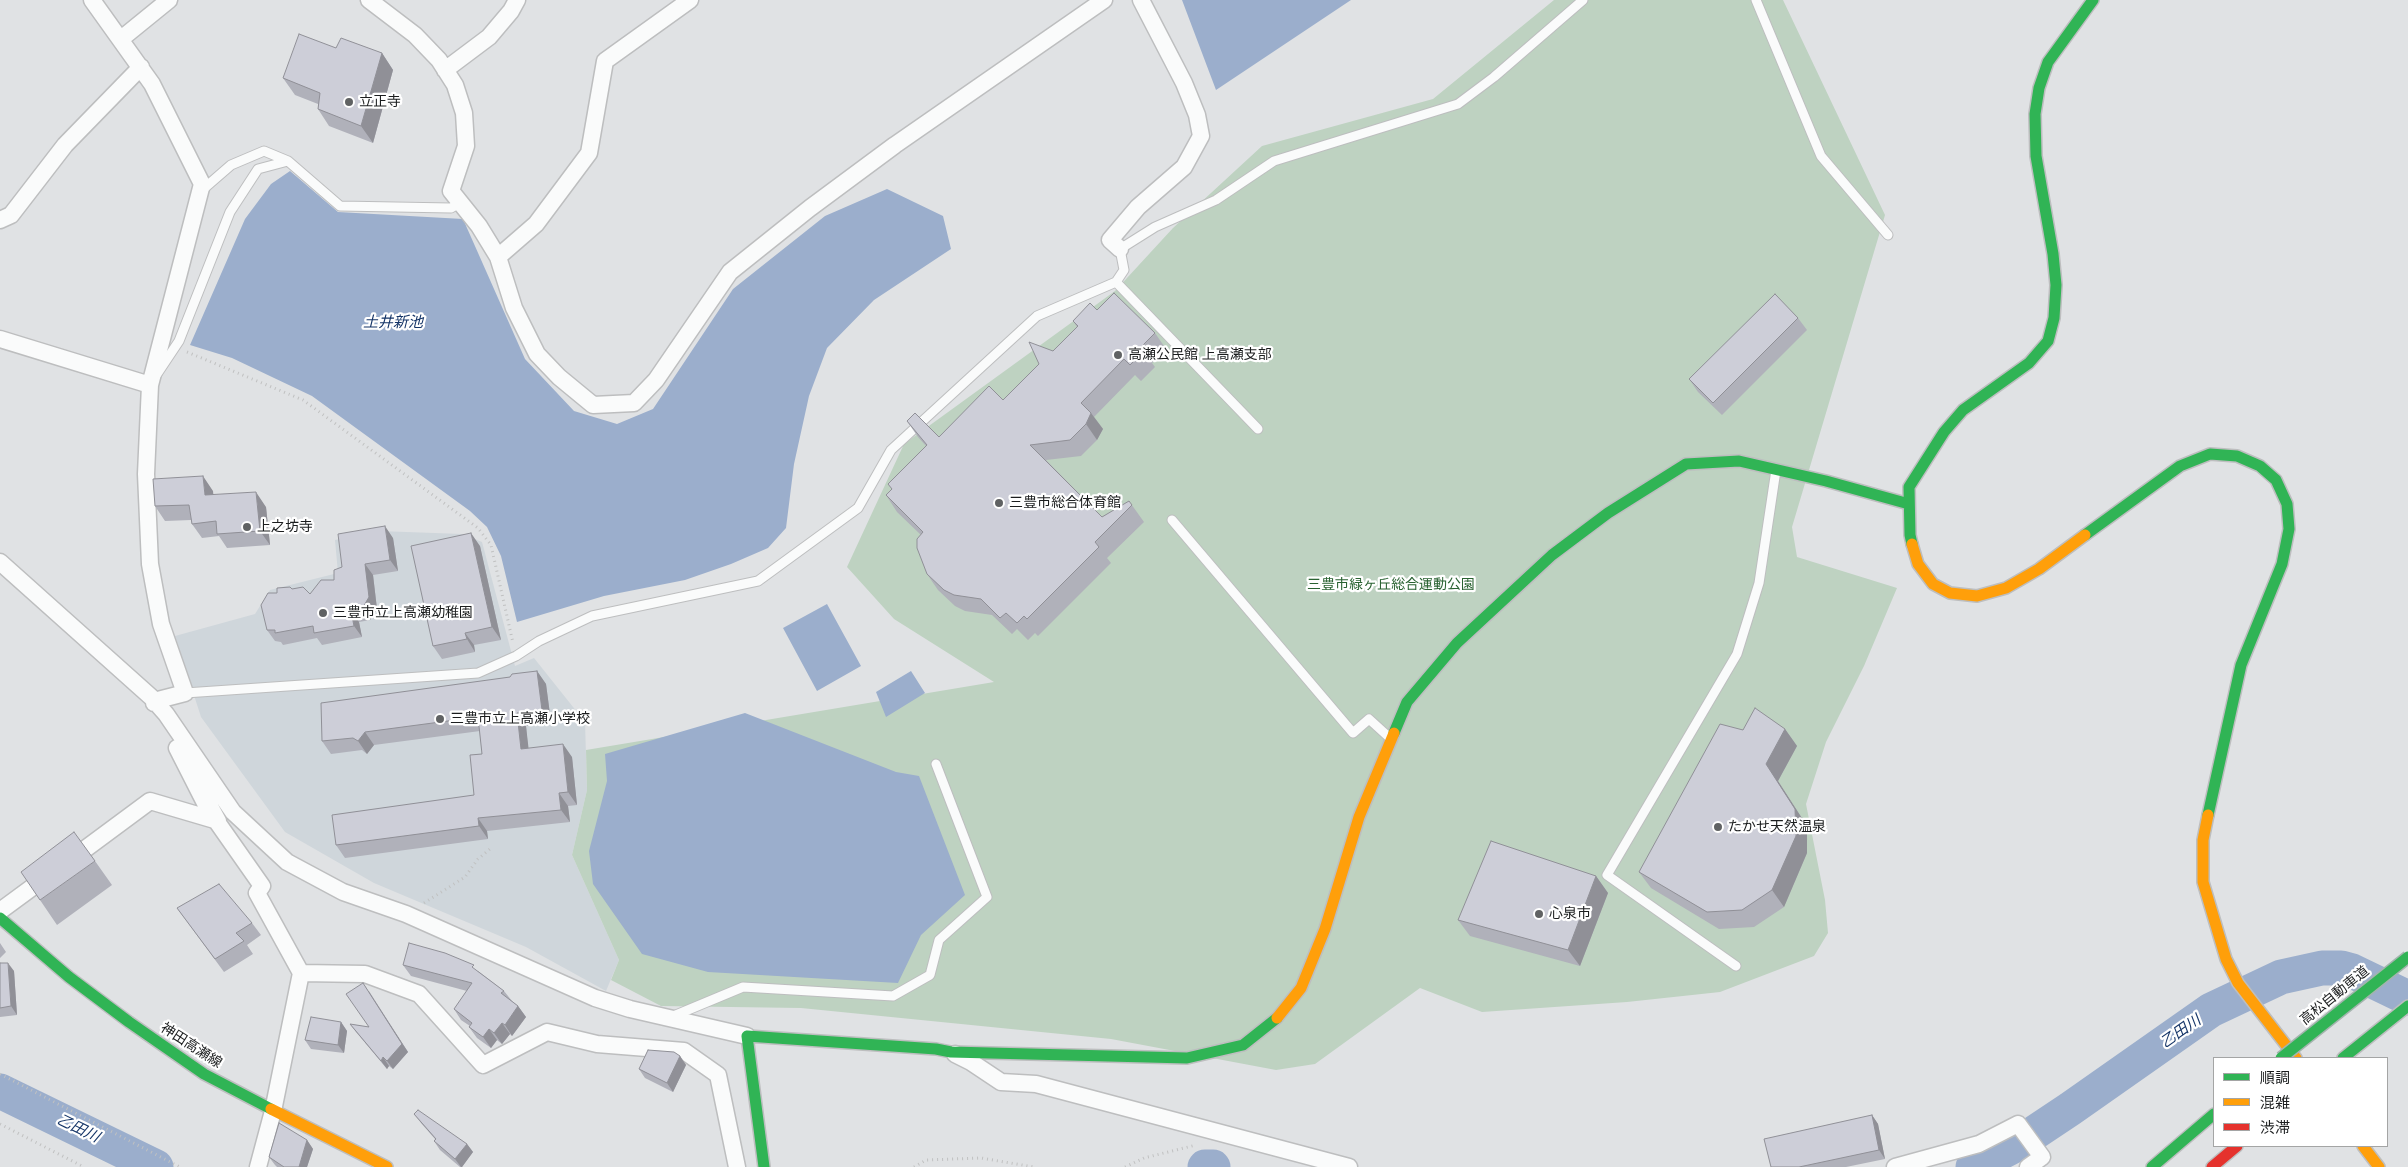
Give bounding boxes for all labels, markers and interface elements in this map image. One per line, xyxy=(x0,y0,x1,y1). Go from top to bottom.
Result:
place label: 立正寺 xyxy=(359,94,401,110)
marker: 立正寺 xyxy=(343,96,355,108)
water label: 土井新池 xyxy=(363,314,423,332)
place label: 高瀬公民館 上高瀬支部 xyxy=(1128,347,1272,363)
marker: 高瀬公民館 上高瀬支部 xyxy=(1112,349,1124,361)
place label: 三豊市総合体育館 xyxy=(1009,495,1121,511)
marker: 三豊市総合体育館 xyxy=(993,497,1005,509)
place label: 上之坊寺 xyxy=(257,519,313,535)
marker: 上之坊寺 xyxy=(241,521,253,533)
park label: 三豊市緑ヶ丘総合運動公園 xyxy=(1307,577,1475,593)
place label: 三豊市立上高瀬幼稚園 xyxy=(333,605,473,621)
marker: 三豊市立上高瀬幼稚園 xyxy=(317,607,329,619)
place label: 三豊市立上高瀬小学校 xyxy=(450,711,590,727)
marker: 三豊市立上高瀬小学校 xyxy=(434,713,446,725)
place label: たかせ天然温泉 xyxy=(1728,819,1826,835)
marker: たかせ天然温泉 xyxy=(1712,821,1724,833)
place label: 心泉市 xyxy=(1549,906,1591,922)
marker: 心泉市 xyxy=(1533,908,1545,920)
street label: 高松自動車道 xyxy=(2297,963,2373,1029)
water label: 乙田川 xyxy=(2157,1012,2205,1052)
street label: 神田高瀬線 xyxy=(157,1020,225,1072)
legend xyxy=(2213,1057,2388,1147)
text: 順調 xyxy=(2260,1069,2290,1087)
text: 混雑 xyxy=(2260,1094,2290,1112)
water label: 乙田川 xyxy=(54,1111,102,1147)
text: 渋滞 xyxy=(2260,1119,2290,1137)

